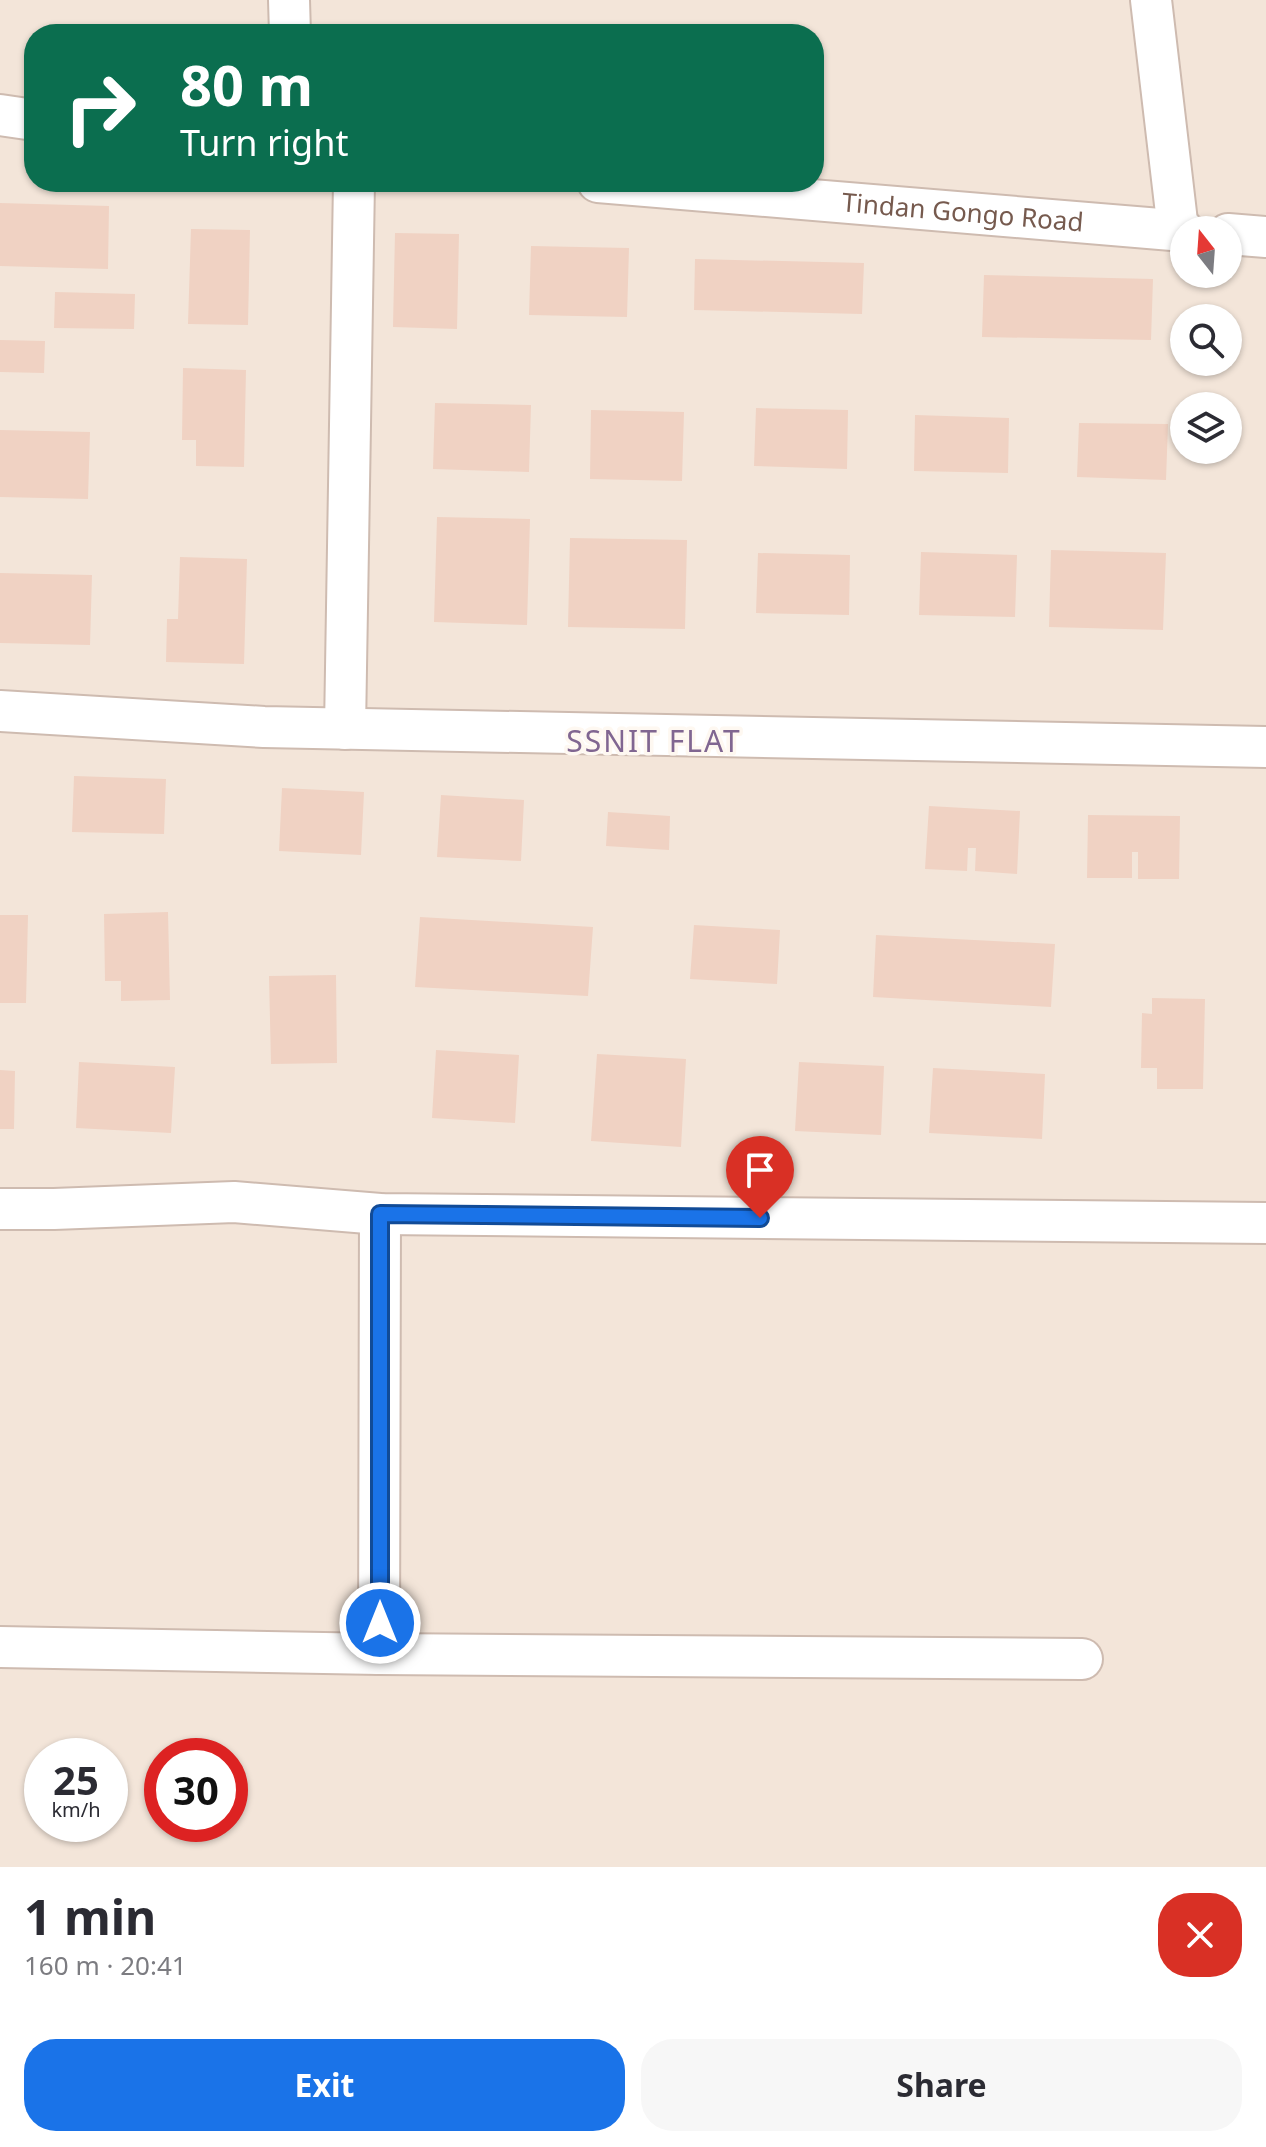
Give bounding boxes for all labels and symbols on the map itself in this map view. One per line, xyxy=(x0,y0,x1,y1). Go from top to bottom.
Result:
street label: Tindan Gongo Road xyxy=(840,183,1085,240)
north arrow xyxy=(1170,216,1242,288)
district label: SSNIT FLAT xyxy=(566,720,742,761)
pin xyxy=(726,1136,794,1218)
position arrow xyxy=(338,1581,422,1665)
speed limit sign: 30 xyxy=(144,1738,248,1842)

